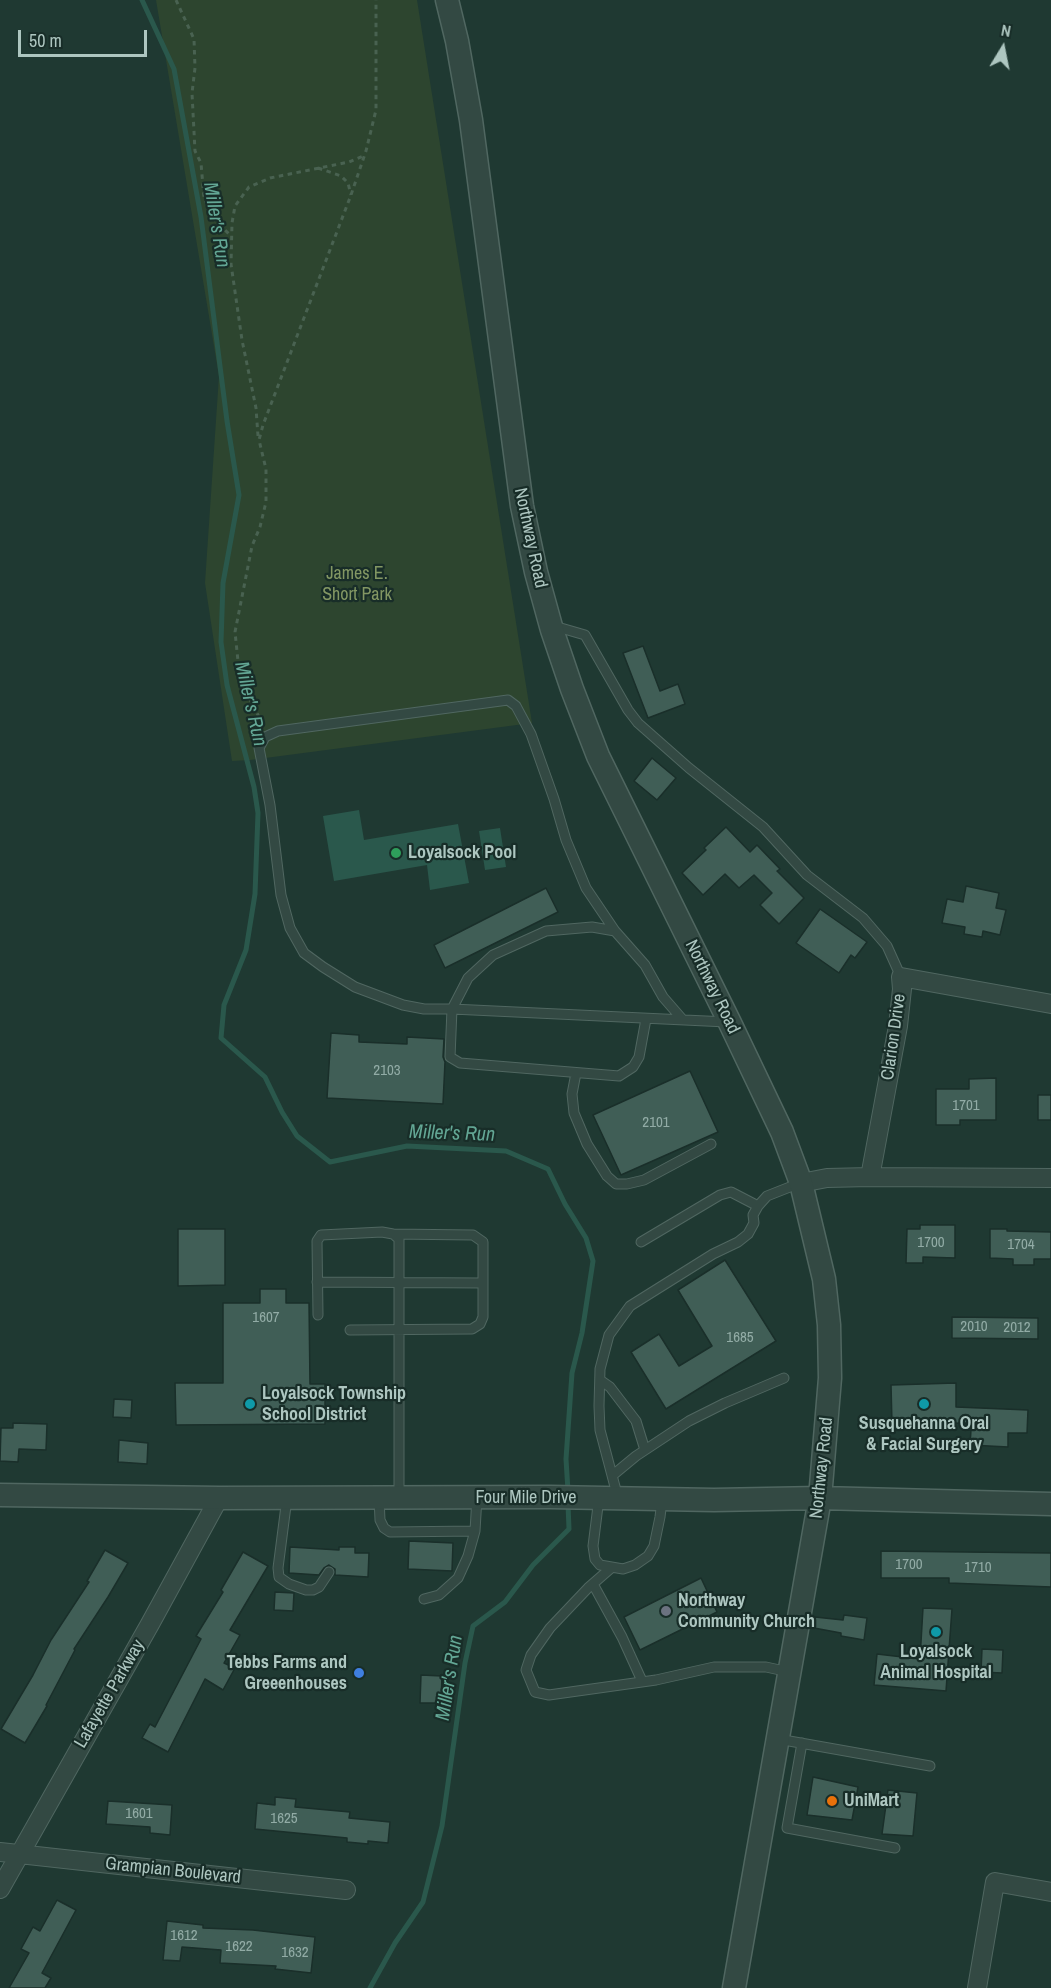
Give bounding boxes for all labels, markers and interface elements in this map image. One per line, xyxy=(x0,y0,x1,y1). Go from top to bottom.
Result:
scale bar xyxy=(21,18,150,56)
north arrow xyxy=(973,18,1033,78)
text: N xyxy=(1000,19,1013,42)
text: 50 m xyxy=(29,28,62,53)
water label: Miller's Run xyxy=(197,181,235,269)
street label: Northway Road xyxy=(509,486,551,590)
park label: James E. Short Park xyxy=(322,563,392,606)
water label: Miller's Run xyxy=(229,659,271,749)
place label: Loyalsock Pool xyxy=(408,842,516,864)
marker: Loyalsock Pool xyxy=(389,846,403,860)
street label: Northway Road xyxy=(680,937,744,1037)
street label: Clarion Drive xyxy=(877,992,911,1082)
house number: 2103 xyxy=(373,1062,401,1080)
house number: 1701 xyxy=(952,1097,980,1115)
house number: 2101 xyxy=(642,1114,670,1132)
water label: Miller's Run xyxy=(409,1121,495,1147)
house number: 1700 xyxy=(917,1234,945,1252)
house number: 1704 xyxy=(1007,1236,1035,1254)
house number: 1607 xyxy=(252,1309,280,1327)
house number: 2010 xyxy=(960,1318,988,1336)
house number: 2012 xyxy=(1003,1319,1031,1337)
house number: 1685 xyxy=(726,1329,754,1347)
place label: Loyalsock Township School District xyxy=(262,1383,406,1426)
marker: Loyalsock Township School District xyxy=(243,1397,257,1411)
marker: Susquehanna Oral & Facial Surgery xyxy=(917,1397,931,1411)
place label: Susquehanna Oral & Facial Surgery xyxy=(859,1413,989,1456)
street label: Northway Road xyxy=(806,1416,838,1520)
street label: Four Mile Drive xyxy=(476,1487,576,1509)
house number: 1700 xyxy=(895,1556,923,1574)
house number: 1710 xyxy=(964,1559,992,1577)
place label: Northway Community Church xyxy=(678,1590,815,1632)
marker: Northway Community Church xyxy=(659,1604,673,1618)
marker: Loyalsock Animal Hospital xyxy=(929,1625,943,1639)
water label: Miller's Run xyxy=(431,1634,469,1722)
street label: Lafayette Parkway xyxy=(70,1636,150,1752)
place label: Loyalsock Animal Hospital xyxy=(880,1641,992,1684)
place label: Tebbs Farms and Greeenhouses xyxy=(227,1652,347,1694)
marker: Tebbs Farms and Greeenhouses xyxy=(352,1666,366,1680)
place label: UniMart xyxy=(844,1790,899,1812)
marker: UniMart xyxy=(825,1794,839,1808)
house number: 1601 xyxy=(125,1805,153,1823)
house number: 1625 xyxy=(270,1810,298,1828)
street label: Grampian Boulevard xyxy=(104,1853,242,1889)
house number: 1612 xyxy=(170,1927,198,1945)
house number: 1622 xyxy=(225,1938,253,1956)
house number: 1632 xyxy=(281,1944,309,1962)

